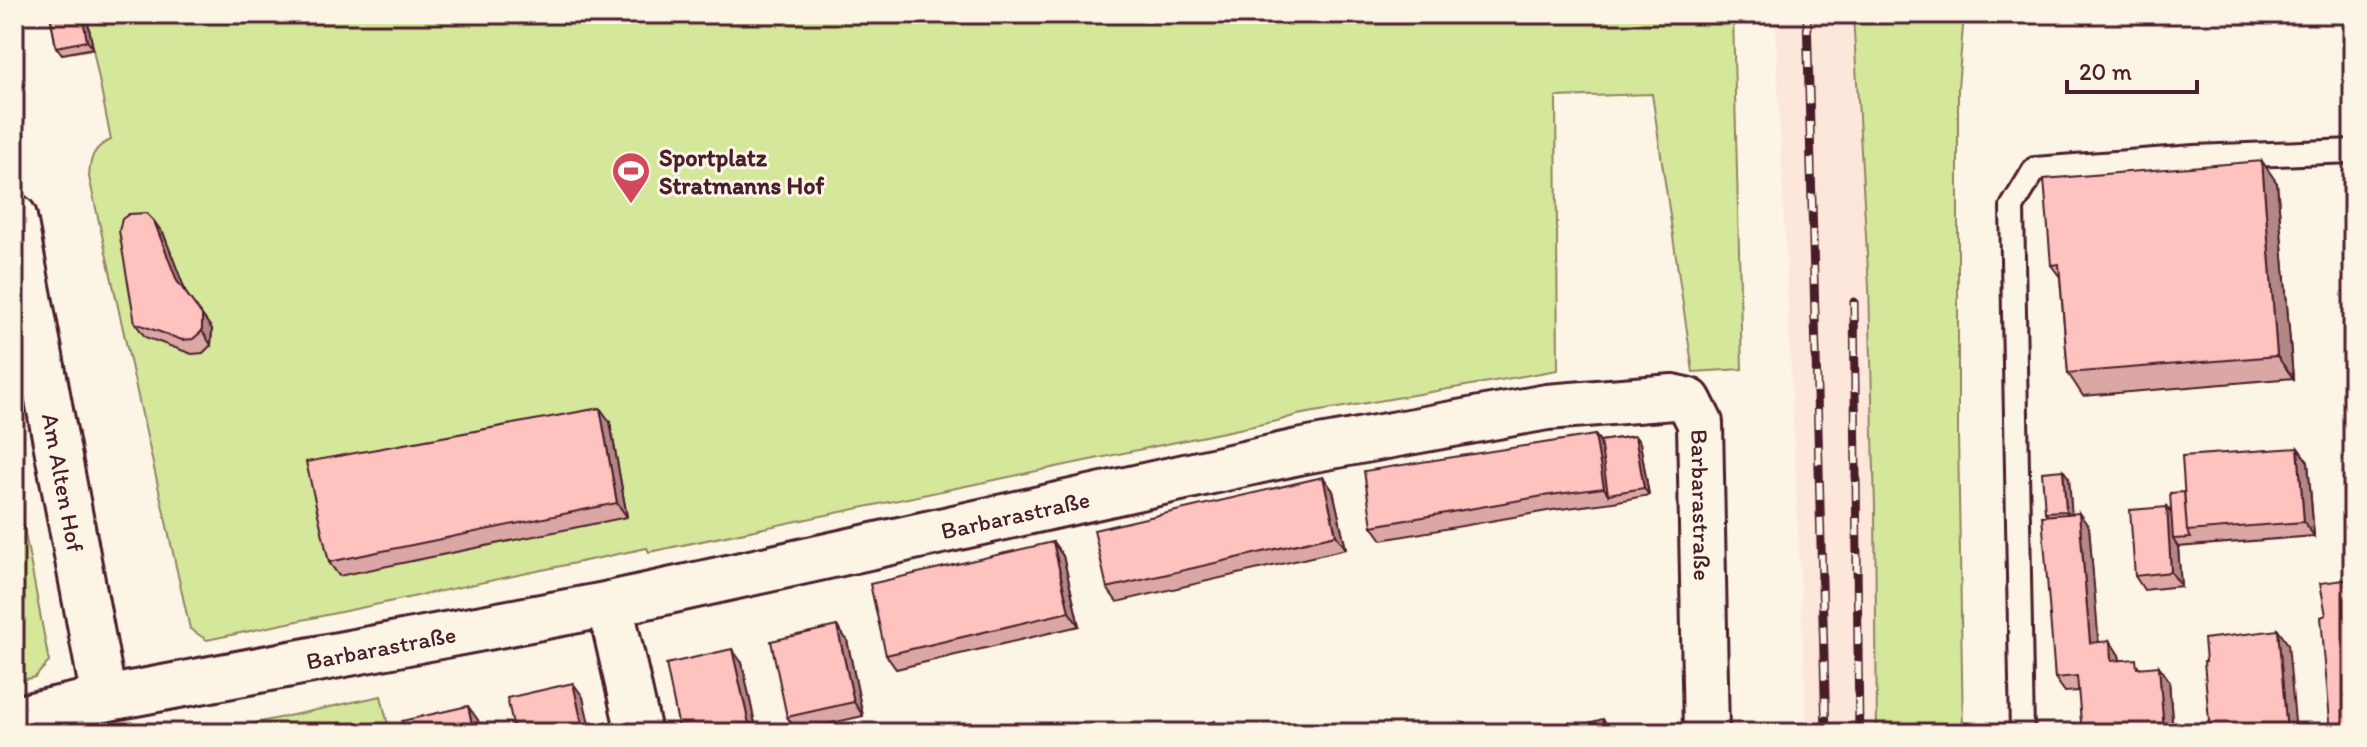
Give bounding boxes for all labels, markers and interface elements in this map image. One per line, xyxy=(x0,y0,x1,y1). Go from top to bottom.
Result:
scale bar xyxy=(2067,44,2197,94)
text: 20 m xyxy=(2079,57,2132,86)
place label: Sportplatz Stratmanns Hof xyxy=(659,143,825,200)
sports icon: Sportplatz Stratmanns Hof xyxy=(610,150,652,205)
street label: Am Alten Hof xyxy=(36,411,91,554)
street label: Barbarastraße xyxy=(1686,429,1718,581)
street label: Barbarastraße xyxy=(938,484,1092,545)
street label: Barbarastraße xyxy=(304,619,458,675)

